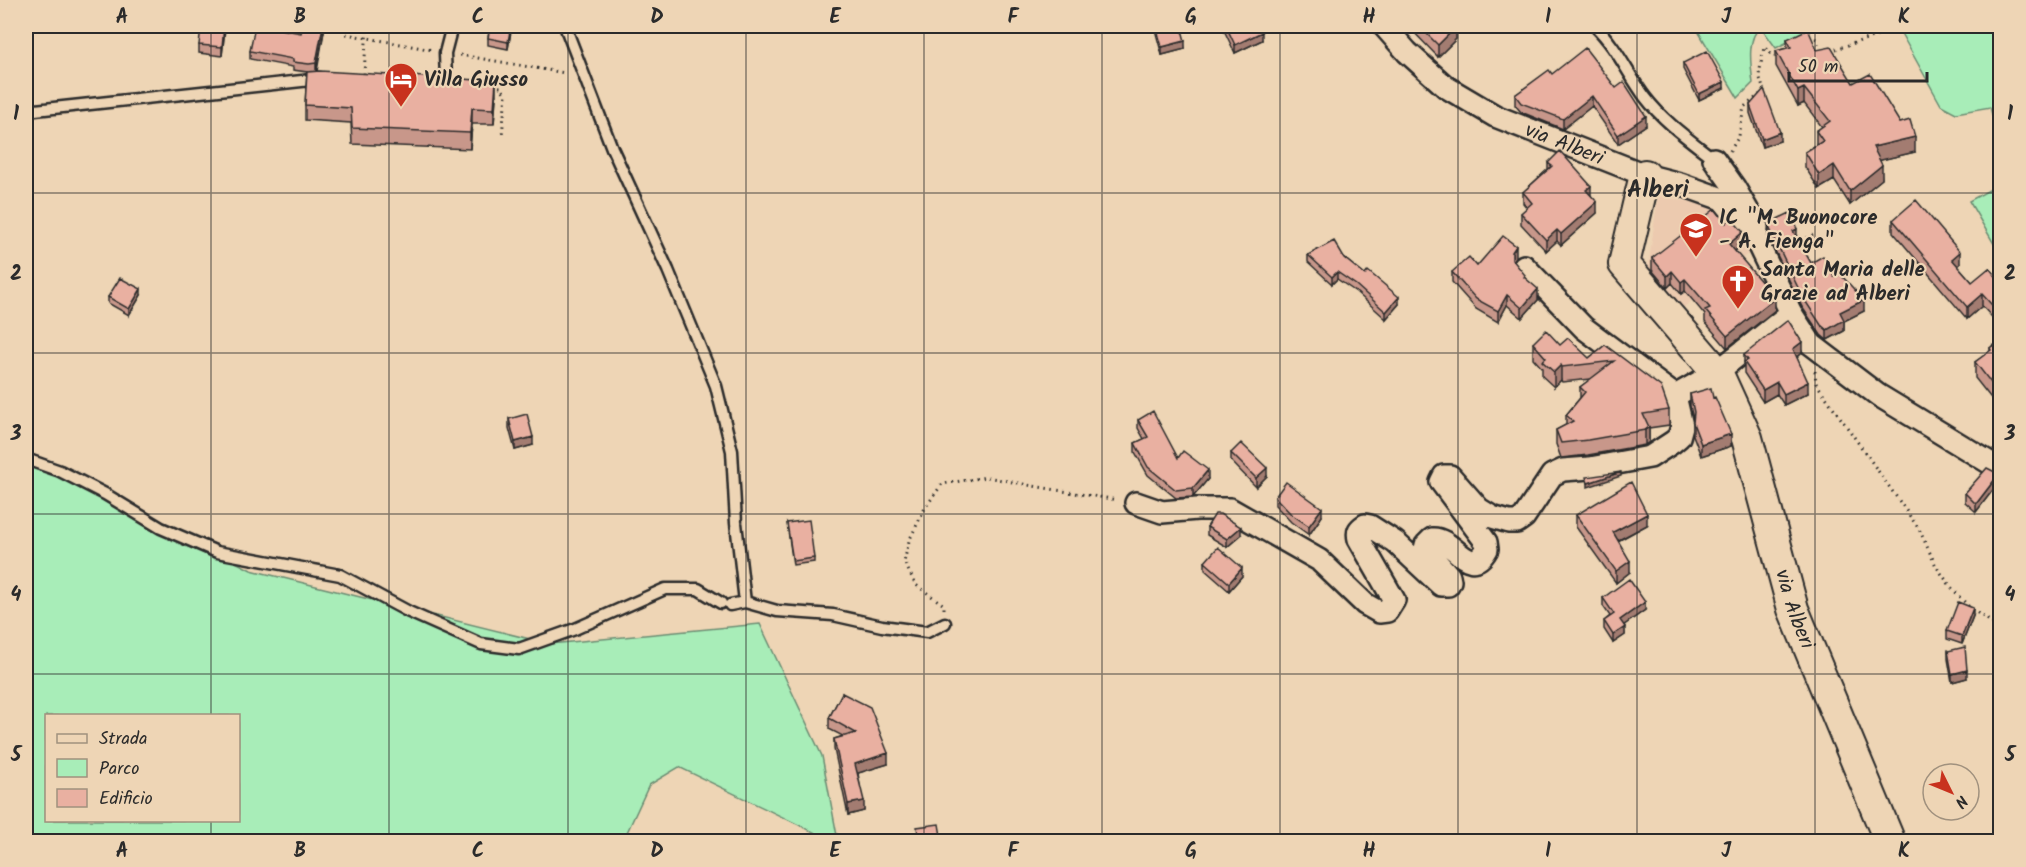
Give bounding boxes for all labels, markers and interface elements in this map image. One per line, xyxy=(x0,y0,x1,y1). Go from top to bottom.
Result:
text: A xyxy=(116,2,128,34)
text: B xyxy=(294,2,306,34)
text: C xyxy=(472,2,484,34)
text: D xyxy=(650,2,664,34)
text: E xyxy=(829,2,841,34)
text: F xyxy=(1008,2,1020,34)
text: G xyxy=(1185,2,1197,34)
text: H xyxy=(1362,2,1376,34)
text: I xyxy=(1545,2,1551,34)
text: J xyxy=(1721,2,1732,34)
text: K xyxy=(1898,2,1910,34)
scale bar xyxy=(1789,45,1927,83)
text: 50 m xyxy=(1798,53,1838,82)
hotel icon: Villa Giusso xyxy=(383,61,419,108)
place label: Villa Giusso xyxy=(424,64,528,97)
text: 1 xyxy=(13,99,19,131)
text: 1 xyxy=(2007,99,2013,131)
street label: via Alberi xyxy=(1520,114,1610,176)
district label: Alberi xyxy=(1627,171,1690,210)
place label: IC "M. Buonocore - A. Fienga" xyxy=(1719,202,1877,259)
school or university icon: IC "M. Buonocore - A. Fienga" xyxy=(1678,211,1714,258)
place label: Santa Maria delle Grazie ad Alberi xyxy=(1761,254,1925,311)
text: 2 xyxy=(10,259,22,291)
text: 2 xyxy=(2004,259,2016,291)
church icon: Santa Maria delle Grazie ad Alberi xyxy=(1720,263,1756,310)
text: 3 xyxy=(10,419,22,451)
text: 3 xyxy=(2004,419,2016,451)
street label: via Alberi xyxy=(1765,566,1823,655)
text: 4 xyxy=(11,580,22,612)
text: 4 xyxy=(2005,580,2016,612)
legend xyxy=(45,714,240,822)
text: Strada xyxy=(99,725,147,754)
text: 5 xyxy=(10,740,23,772)
text: 5 xyxy=(2004,740,2017,772)
text: Parco xyxy=(99,755,139,784)
north arrow xyxy=(1921,762,1981,822)
text: Edificio xyxy=(99,785,153,814)
text: N xyxy=(1948,789,1973,813)
text: A xyxy=(116,836,128,867)
text: B xyxy=(294,836,306,867)
text: C xyxy=(472,836,484,867)
text: D xyxy=(650,836,664,867)
text: E xyxy=(829,836,841,867)
text: F xyxy=(1008,836,1020,867)
text: G xyxy=(1185,836,1197,867)
text: H xyxy=(1362,836,1376,867)
text: I xyxy=(1545,836,1551,867)
text: J xyxy=(1721,836,1732,867)
text: K xyxy=(1898,836,1910,867)

